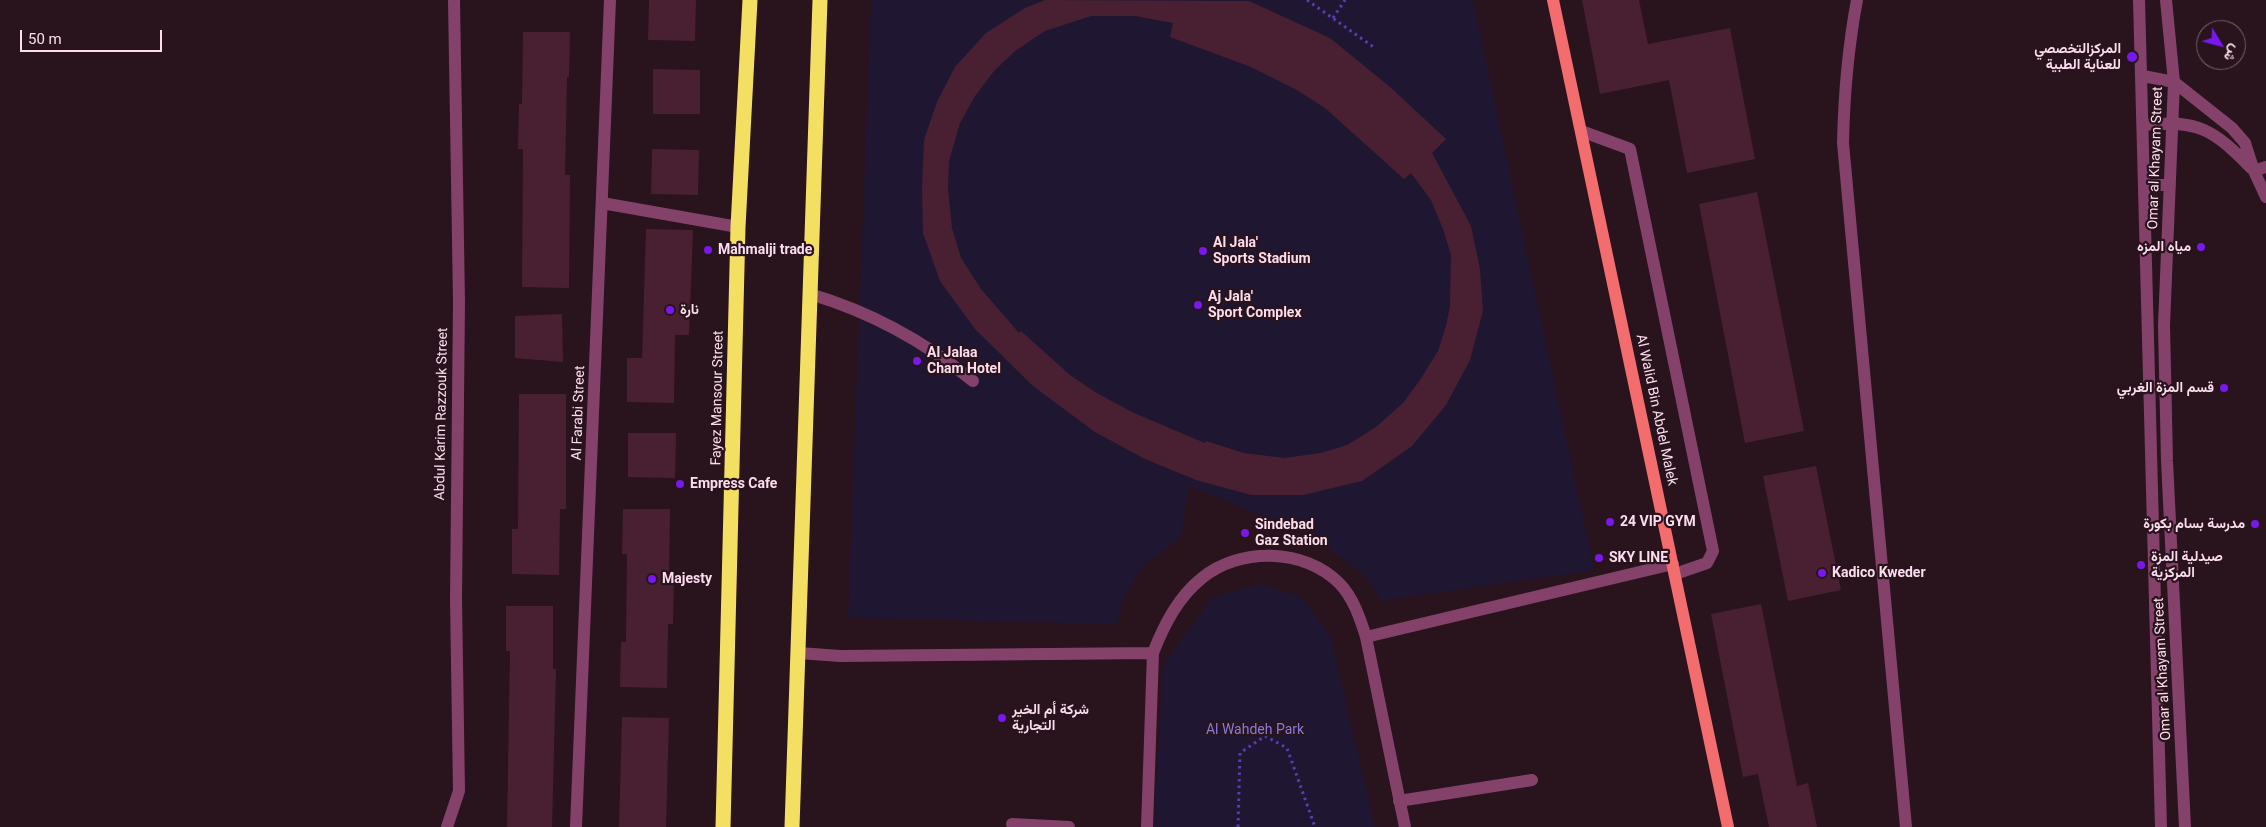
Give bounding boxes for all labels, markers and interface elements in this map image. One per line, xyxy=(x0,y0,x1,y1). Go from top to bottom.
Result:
scale bar xyxy=(22,20,165,52)
north arrow xyxy=(2196,20,2246,70)
text: 50 m xyxy=(28,30,62,48)
place label: المركزالتخصصي للعناية الطبية xyxy=(2034,41,2121,74)
text: ش xyxy=(2221,42,2244,65)
marker: المركزالتخصصي للعناية الطبية xyxy=(2125,50,2139,64)
street label: Omar al Khayam Street xyxy=(2145,86,2167,230)
place label: Al Jala' Sports Stadium xyxy=(1213,235,1311,268)
place label: مياه المزه xyxy=(2137,239,2191,255)
marker: مياه المزه xyxy=(2195,241,2207,253)
place label: Mahmalji trade xyxy=(718,242,812,258)
marker: Mahmalji trade xyxy=(702,244,714,256)
marker: Al Jala' Sports Stadium xyxy=(1197,245,1209,257)
place label: Aj Jala' Sport Complex xyxy=(1208,289,1302,322)
marker: Aj Jala' Sport Complex xyxy=(1192,299,1204,311)
place label: نارة xyxy=(680,302,699,318)
marker: نارة xyxy=(664,304,676,316)
street label: Abdul Karim Razzouk Street xyxy=(432,327,452,501)
street label: Fayez Mansour Street xyxy=(708,330,728,466)
street label: Al Walid Bin Abdel Malek xyxy=(1632,333,1680,487)
place label: Al Jalaa Cham Hotel xyxy=(927,345,1001,378)
marker: Al Jalaa Cham Hotel xyxy=(911,355,923,367)
street label: Al Farabi Street xyxy=(569,365,589,461)
place label: قسم المزة الغربي xyxy=(2117,380,2214,396)
marker: قسم المزة الغربي xyxy=(2218,382,2230,394)
place label: Empress Cafe xyxy=(690,476,777,492)
marker: Empress Cafe xyxy=(674,478,686,490)
place label: 24 VIP GYM xyxy=(1620,514,1696,530)
marker: 24 VIP GYM xyxy=(1604,516,1616,528)
place label: مدرسة بسام بكورة xyxy=(2143,516,2245,532)
place label: Sindebad Gaz Station xyxy=(1255,517,1328,550)
marker: مدرسة بسام بكورة xyxy=(2249,518,2261,530)
marker: Sindebad Gaz Station xyxy=(1239,527,1251,539)
place label: صيدلية المزة المركزية xyxy=(2151,549,2223,582)
place label: SKY LINE xyxy=(1609,550,1668,566)
marker: SKY LINE xyxy=(1593,552,1605,564)
marker: صيدلية المزة المركزية xyxy=(2135,559,2147,571)
place label: Kadico Kweder xyxy=(1832,565,1926,581)
marker: Kadico Kweder xyxy=(1816,567,1828,579)
place label: Majesty xyxy=(662,571,712,587)
marker: Majesty xyxy=(646,573,658,585)
street label: Omar al Khayam Street xyxy=(2151,597,2175,741)
place label: شركة أم الخير التجارية xyxy=(1012,702,1089,734)
marker: شركة أم الخير التجارية xyxy=(996,712,1008,724)
park label: Al Wahdeh Park xyxy=(1206,722,1304,738)

